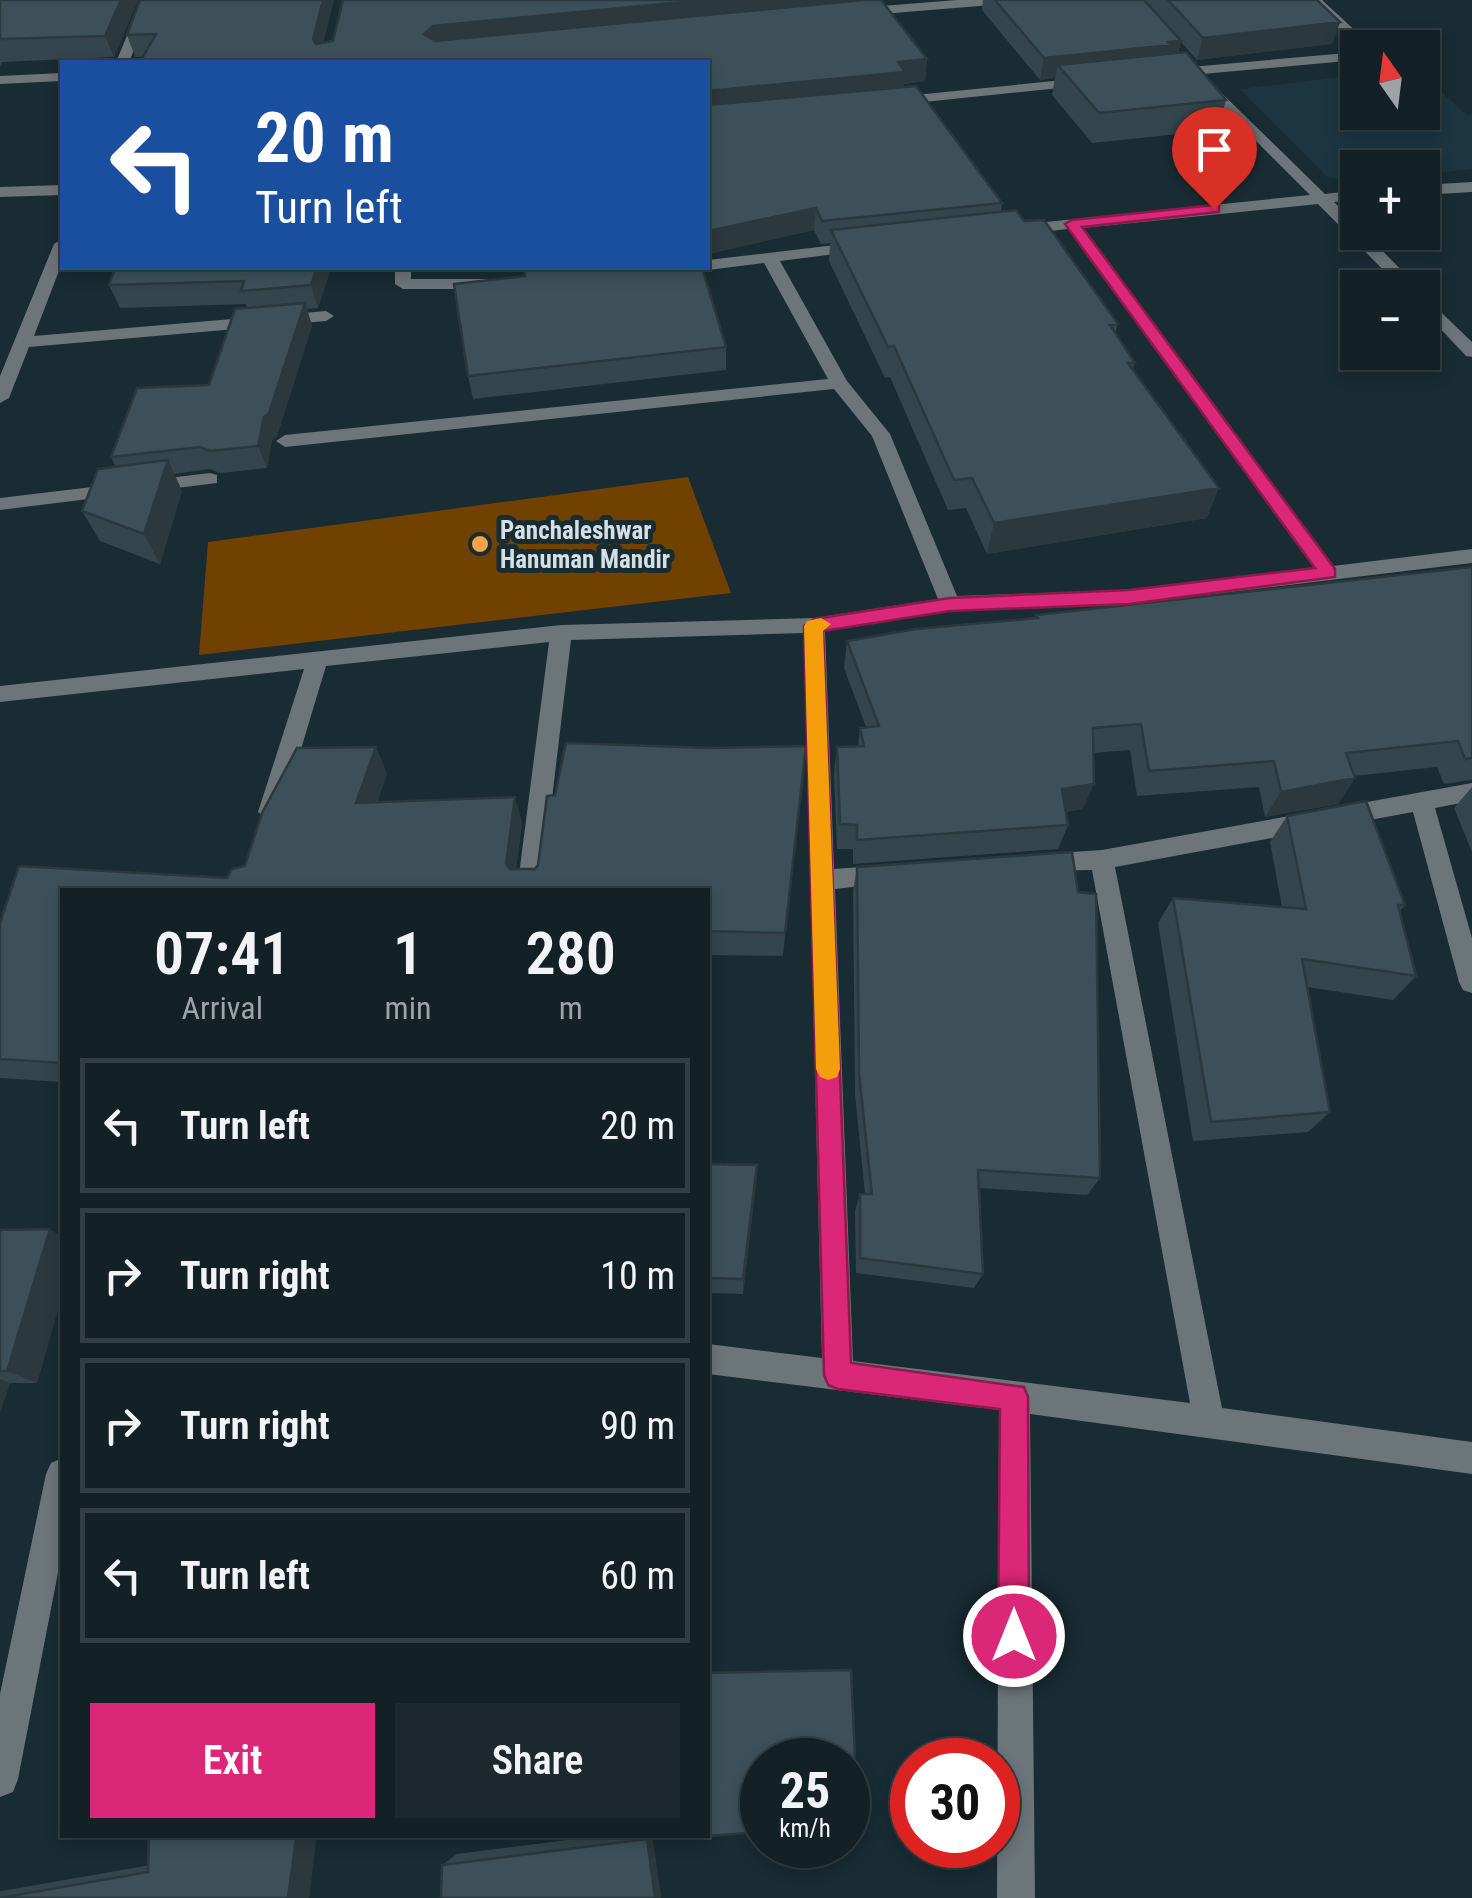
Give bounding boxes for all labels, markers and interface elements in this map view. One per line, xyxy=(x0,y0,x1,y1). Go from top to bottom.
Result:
north arrow xyxy=(1340,30,1440,130)
map controls xyxy=(1340,30,1440,370)
text: 20 m xyxy=(255,97,394,179)
icon: left xyxy=(90,100,220,230)
pin xyxy=(1172,107,1257,210)
icon: arrive xyxy=(1187,122,1242,177)
button: + xyxy=(1340,150,1440,250)
text: Turn left xyxy=(255,181,403,234)
button: − xyxy=(1340,270,1440,370)
place label: Panchaleshwar Hanuman Mandir xyxy=(500,516,670,574)
marker: Panchaleshwar Hanuman Mandir xyxy=(469,533,491,555)
text: 07:41 xyxy=(154,918,291,989)
text: 1 xyxy=(393,918,423,989)
text: 280 xyxy=(525,918,616,989)
text: Arrival xyxy=(182,989,263,1027)
text: min xyxy=(385,989,431,1027)
text: m xyxy=(559,989,583,1027)
icon: left xyxy=(95,1098,150,1153)
text: Turn left xyxy=(180,1104,310,1148)
text: 20 m xyxy=(600,1104,675,1148)
icon: right xyxy=(95,1248,150,1303)
text: Turn right xyxy=(180,1254,330,1298)
text: 10 m xyxy=(600,1254,675,1298)
icon: right xyxy=(95,1398,150,1453)
text: Turn right xyxy=(180,1404,330,1448)
text: 90 m xyxy=(600,1404,675,1448)
icon: left xyxy=(95,1548,150,1603)
text: Turn left xyxy=(180,1554,310,1598)
text: 60 m xyxy=(600,1554,675,1598)
position arrow xyxy=(962,1584,1066,1688)
button: Exit xyxy=(90,1703,375,1818)
button: Share xyxy=(395,1703,680,1818)
speed limit sign: 30 xyxy=(890,1738,1020,1868)
text: 25 xyxy=(780,1762,830,1820)
text: km/h xyxy=(779,1814,831,1843)

